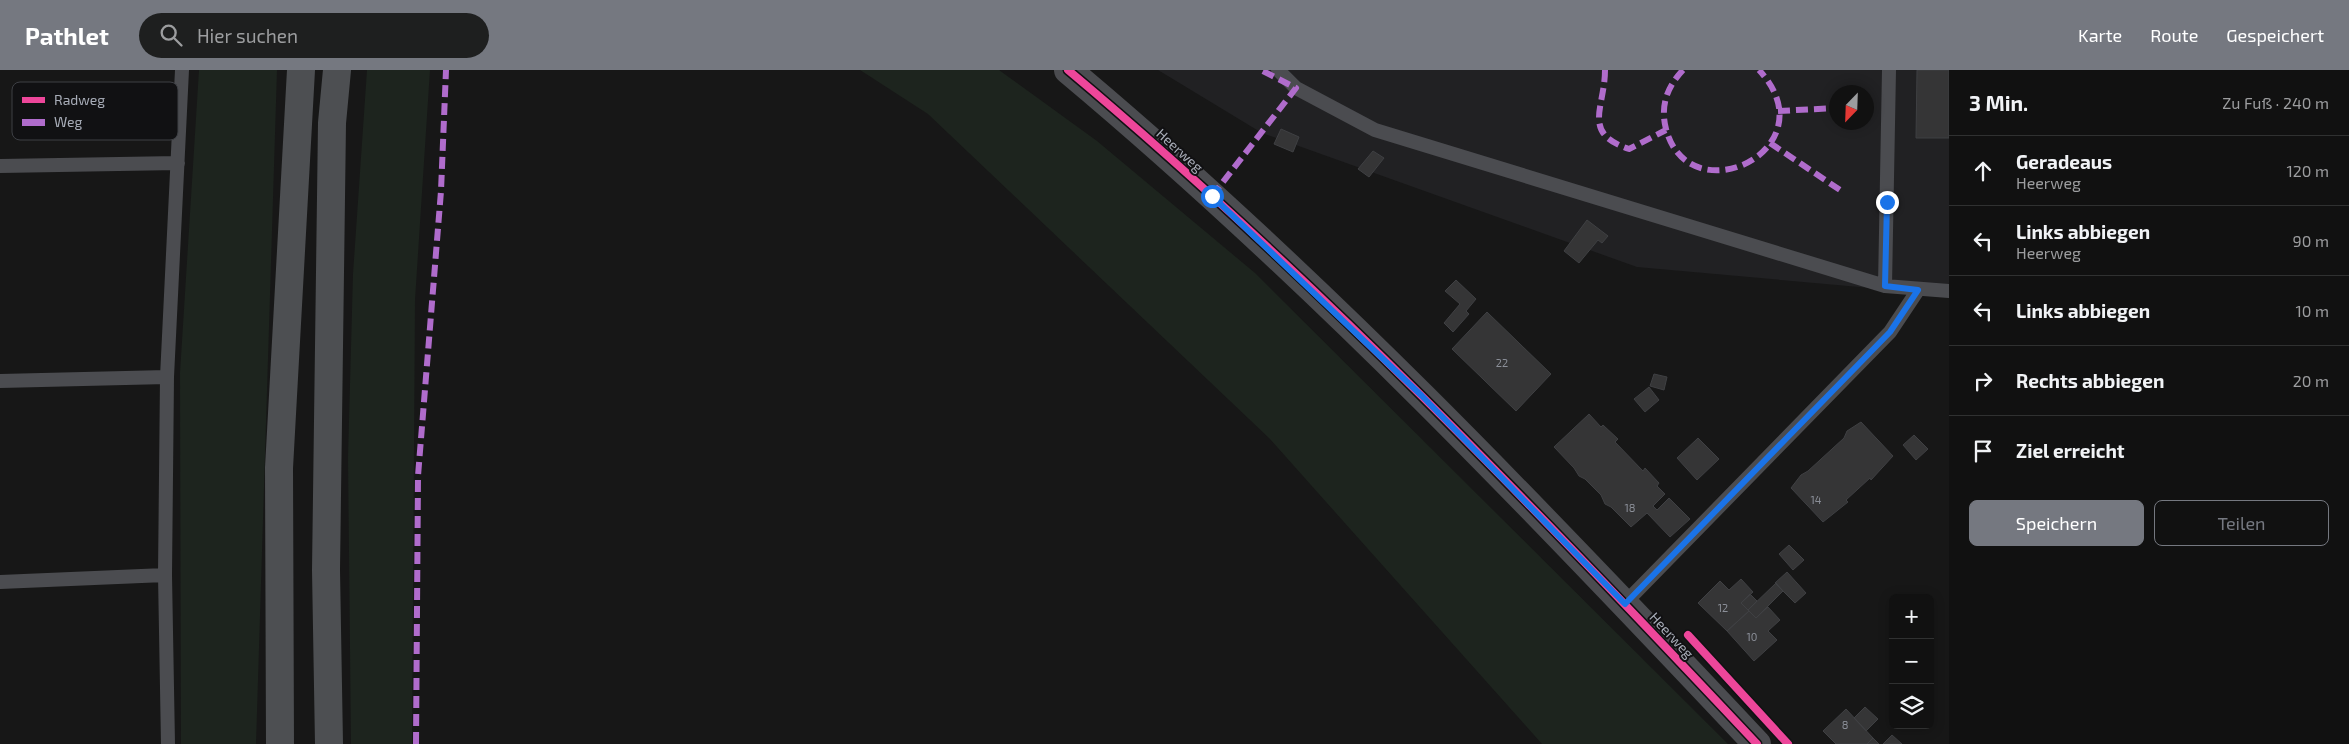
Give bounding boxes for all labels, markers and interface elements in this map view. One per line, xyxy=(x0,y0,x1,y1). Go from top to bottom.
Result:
search box xyxy=(139,13,489,58)
text: Pathlet xyxy=(25,21,109,50)
icon: search xyxy=(157,21,185,49)
text: Hier suchen xyxy=(197,24,298,47)
text: Karte xyxy=(2078,24,2122,46)
text: Route xyxy=(2150,24,2198,46)
text: Gespeichert xyxy=(2226,24,2324,46)
legend xyxy=(12,82,178,140)
north arrow xyxy=(1829,85,1874,130)
text: 3 Min. xyxy=(1969,90,2028,115)
text: Radweg xyxy=(54,91,105,108)
text: Zu Fuß · 240 m xyxy=(2222,93,2329,112)
text: Weg xyxy=(54,113,83,130)
street label: Heerweg xyxy=(1153,125,1207,175)
text: Geradeaus xyxy=(2016,150,2112,173)
icon: ahead xyxy=(1969,157,1997,185)
text: 120 m xyxy=(2286,161,2329,180)
text: Heerweg xyxy=(2016,173,2081,192)
route start xyxy=(1201,185,1224,208)
route end xyxy=(1876,191,1899,214)
text: Links abbiegen xyxy=(2016,220,2150,243)
icon: left xyxy=(1969,227,1997,255)
text: 90 m xyxy=(2293,231,2329,250)
text: Heerweg xyxy=(2016,243,2081,262)
icon: left xyxy=(1969,297,1997,325)
text: Links abbiegen xyxy=(2016,299,2150,322)
text: 10 m xyxy=(2295,301,2329,320)
house number: 22 xyxy=(1496,356,1508,369)
icon: right xyxy=(1969,367,1997,395)
text: Rechts abbiegen xyxy=(2016,369,2164,392)
text: 20 m xyxy=(2293,371,2329,390)
icon: arrive xyxy=(1969,437,1997,465)
text: Ziel erreicht xyxy=(2016,439,2125,462)
house number: 14 xyxy=(1810,493,1822,506)
button: Speichern xyxy=(1969,500,2144,546)
button: Teilen xyxy=(2154,500,2329,546)
house number: 18 xyxy=(1624,501,1636,514)
map controls xyxy=(1889,594,1934,729)
button: + xyxy=(1889,594,1934,639)
house number: 12 xyxy=(1718,601,1728,614)
street label: Heerweg xyxy=(1646,608,1698,662)
house number: 10 xyxy=(1746,630,1758,643)
button: − xyxy=(1889,639,1934,684)
button: layers xyxy=(1889,684,1934,729)
house number: 8 xyxy=(1842,718,1848,731)

